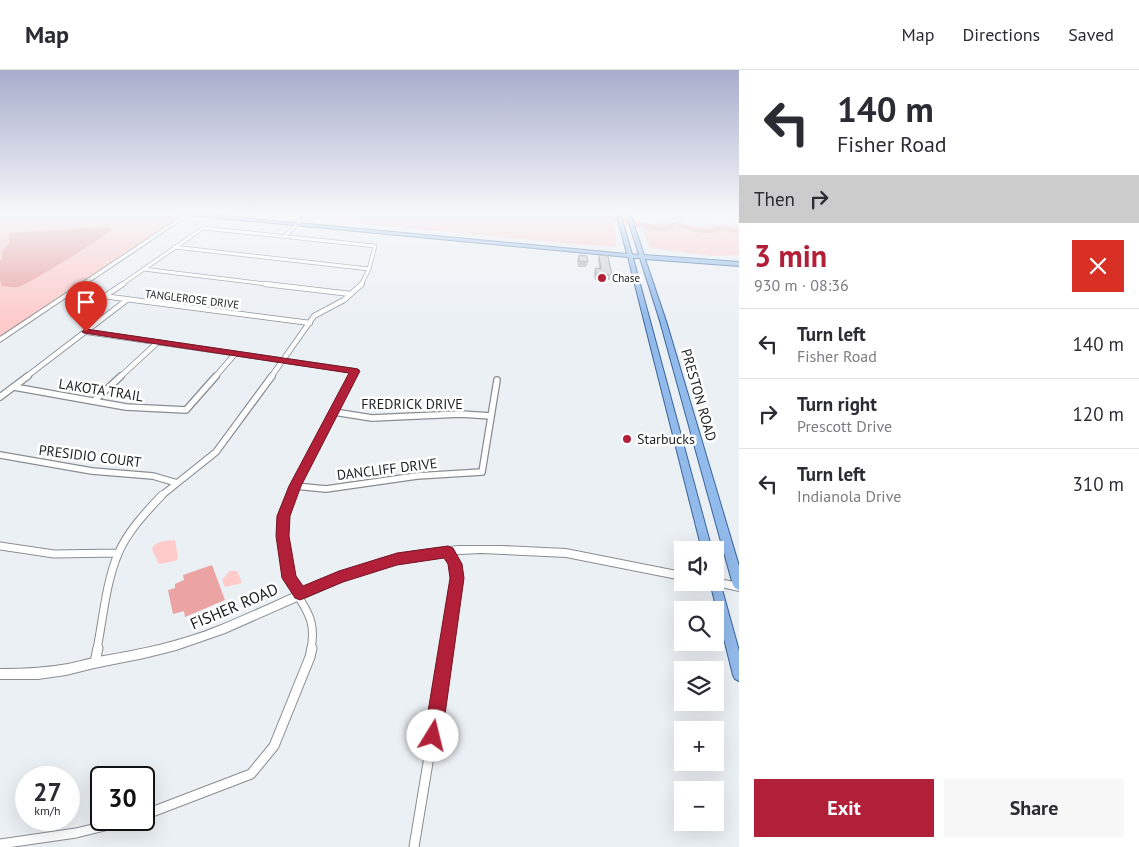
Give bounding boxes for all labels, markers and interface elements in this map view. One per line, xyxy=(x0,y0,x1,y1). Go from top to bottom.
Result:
text: Map xyxy=(25,19,69,50)
text: Map xyxy=(902,23,934,46)
text: Directions xyxy=(962,23,1040,46)
text: Saved xyxy=(1068,23,1114,46)
text: 140 m xyxy=(837,86,934,132)
icon: left xyxy=(754,90,819,155)
text: Fisher Road xyxy=(837,130,947,158)
icon: right xyxy=(805,185,833,213)
text: Then xyxy=(754,187,795,211)
text: 3 min xyxy=(754,236,827,275)
button: close xyxy=(1072,240,1124,292)
place label: Chase xyxy=(612,271,640,285)
marker: Chase xyxy=(596,272,608,284)
text: 930 m · 08:36 xyxy=(754,275,849,295)
pin xyxy=(65,281,107,332)
street label: TANGLEROSE DRIVE xyxy=(144,286,240,312)
icon: arrive xyxy=(72,288,100,316)
text: Turn left xyxy=(797,322,866,346)
icon: left xyxy=(754,330,782,358)
text: 140 m xyxy=(1072,332,1124,356)
text: Fisher Road xyxy=(797,346,877,366)
street label: PRESTON ROAD xyxy=(677,347,721,443)
street label: LAKOTA TRAIL xyxy=(57,374,145,406)
text: Turn right xyxy=(797,392,877,416)
street label: FREDRICK DRIVE xyxy=(361,395,463,413)
icon: right xyxy=(754,400,782,428)
text: 120 m xyxy=(1072,402,1124,426)
text: Prescott Drive xyxy=(797,416,892,436)
place label: Starbucks xyxy=(637,430,695,448)
marker: Starbucks xyxy=(621,433,633,445)
street label: PRESIDIO COURT xyxy=(38,441,143,471)
street label: DANCLIFF DRIVE xyxy=(336,454,438,484)
text: Turn left xyxy=(797,462,866,486)
icon: left xyxy=(754,470,782,498)
text: 310 m xyxy=(1072,472,1124,496)
text: Indianola Drive xyxy=(797,486,901,506)
map controls xyxy=(674,541,724,831)
button: sound xyxy=(674,541,724,591)
street label: FISHER ROAD xyxy=(187,578,281,634)
button: search xyxy=(674,601,724,651)
button: layers xyxy=(674,661,724,711)
position arrow xyxy=(406,709,458,761)
button: + xyxy=(674,721,724,771)
speed limit sign: 30 xyxy=(90,766,155,831)
text: 27 xyxy=(33,776,62,808)
button: Exit xyxy=(754,779,934,837)
button: Share xyxy=(944,779,1124,837)
button: − xyxy=(674,781,724,831)
text: km/h xyxy=(34,803,61,818)

